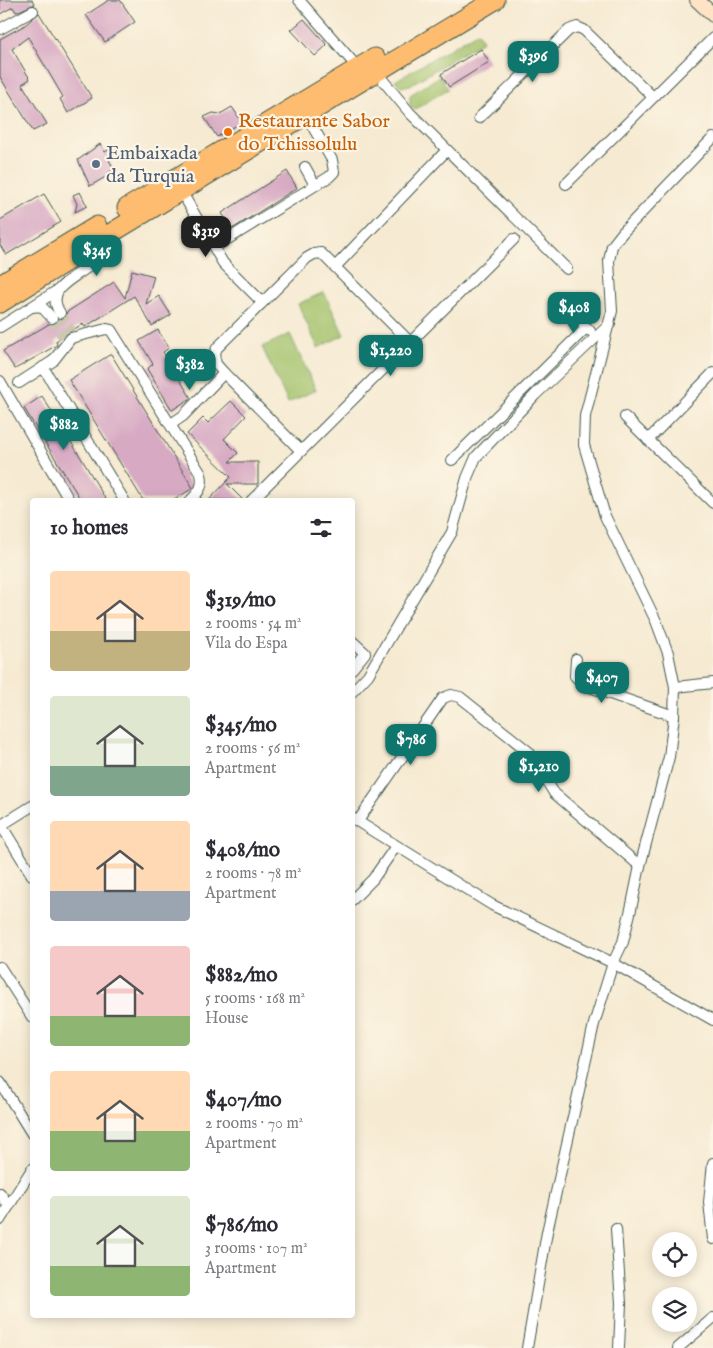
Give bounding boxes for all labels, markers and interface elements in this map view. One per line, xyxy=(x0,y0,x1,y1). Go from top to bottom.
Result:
pin: $396 xyxy=(503,41,563,83)
text: $396 xyxy=(519,47,547,67)
place label: Restaurante Sabor do Tchissolulu xyxy=(238,109,391,157)
marker: Restaurante Sabor do Tchissolulu xyxy=(222,126,234,138)
place label: Embaixada da Turquia xyxy=(106,141,198,189)
marker: Embaixada da Turquia xyxy=(90,158,102,170)
pin: $319 xyxy=(176,216,236,258)
text: $319 xyxy=(192,222,220,242)
pin: $345 xyxy=(67,234,127,277)
text: $345 xyxy=(83,241,111,261)
pin: $408 xyxy=(544,292,604,334)
text: $408 xyxy=(559,298,589,318)
pin: $1,220 xyxy=(350,334,432,377)
text: $1,220 xyxy=(370,341,412,361)
pin: $382 xyxy=(160,348,220,391)
text: $382 xyxy=(176,355,204,375)
pin: $882 xyxy=(34,408,94,451)
text: $882 xyxy=(50,415,78,435)
icon: filters xyxy=(307,514,335,542)
text: 10 homes xyxy=(50,515,128,542)
text: $319/mo xyxy=(205,587,276,614)
icon: home xyxy=(90,591,150,651)
text: 2 rooms · 54 m² xyxy=(205,614,302,634)
text: Vila do Espa xyxy=(205,634,287,654)
pin: $407 xyxy=(572,662,632,704)
text: $407 xyxy=(586,668,618,688)
text: $345/mo xyxy=(205,712,277,739)
icon: home xyxy=(90,716,150,776)
pin: $786 xyxy=(381,724,441,766)
text: $786 xyxy=(396,730,426,750)
text: 2 rooms · 56 m² xyxy=(205,739,300,759)
pin: $1,210 xyxy=(498,750,580,793)
text: $1,210 xyxy=(519,757,559,777)
text: Apartment xyxy=(205,759,276,779)
text: $408/mo xyxy=(205,837,280,864)
icon: home xyxy=(90,841,150,901)
text: 2 rooms · 78 m² xyxy=(205,864,302,884)
text: Apartment xyxy=(205,884,276,904)
text: $882/mo xyxy=(205,962,278,989)
icon: home xyxy=(90,966,150,1026)
text: 5 rooms · 168 m² xyxy=(205,989,305,1009)
text: House xyxy=(205,1009,248,1029)
text: $407/mo xyxy=(205,1087,282,1114)
icon: home xyxy=(90,1091,150,1151)
text: 2 rooms · 70 m² xyxy=(205,1114,303,1134)
text: Apartment xyxy=(205,1134,276,1154)
text: $786/mo xyxy=(205,1212,278,1239)
icon: home xyxy=(90,1216,150,1276)
map controls xyxy=(652,1232,697,1332)
button: locate xyxy=(652,1232,697,1277)
text: 3 rooms · 107 m² xyxy=(205,1239,308,1259)
text: Apartment xyxy=(205,1259,276,1279)
button: layers xyxy=(652,1287,697,1332)

